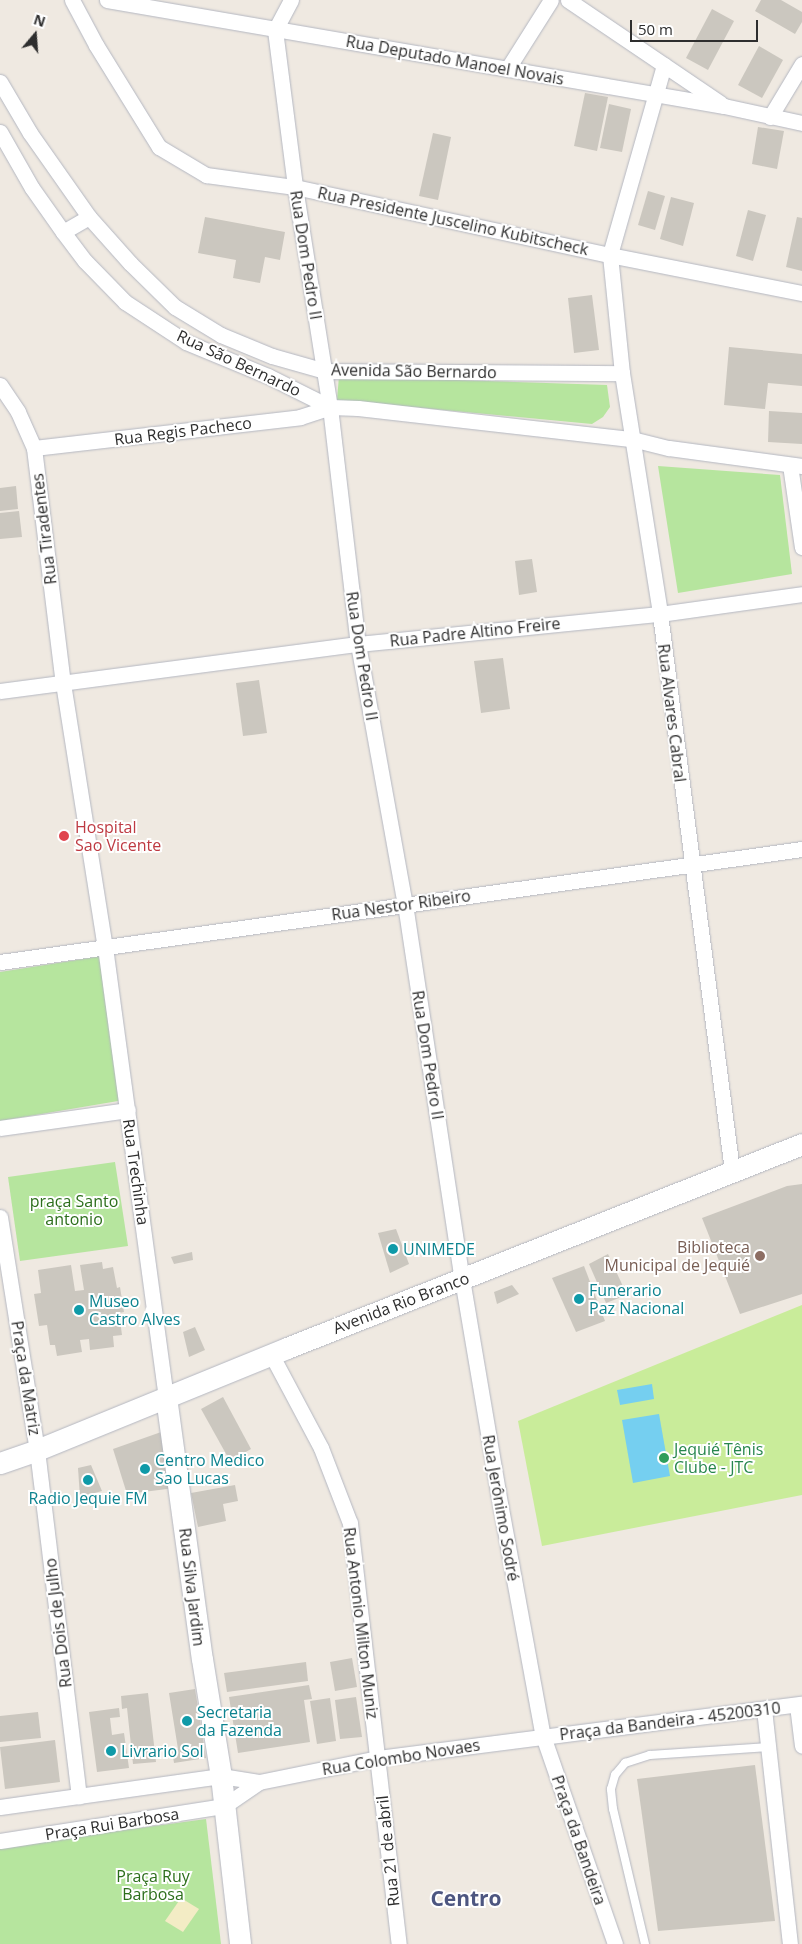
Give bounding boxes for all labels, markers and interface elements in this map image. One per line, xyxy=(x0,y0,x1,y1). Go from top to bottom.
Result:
text: N xyxy=(31,9,48,31)
north arrow xyxy=(10,10,60,60)
scale bar xyxy=(632,10,760,42)
text: 50 m xyxy=(638,19,673,39)
street label: Rua Deputado Manoel Novais xyxy=(344,31,566,89)
street label: Rua Presidente Juscelino Kubitscheck xyxy=(316,183,590,259)
street label: Rua Dom Pedro II xyxy=(286,189,326,321)
street label: Rua São Bernardo xyxy=(174,326,304,400)
street label: Avenida São Bernardo xyxy=(331,360,497,382)
street label: Rua Regis Pacheco xyxy=(113,413,253,449)
street label: Rua Tiradentes xyxy=(28,472,60,586)
street label: Rua Dom Pedro II xyxy=(342,590,382,722)
street label: Rua Padre Altino Freire xyxy=(389,613,561,651)
street label: Rua Alvares Cabral xyxy=(654,643,690,783)
place label: Hospital Sao Vicente xyxy=(75,817,161,855)
marker: Hospital Sao Vicente xyxy=(57,829,71,843)
street label: Rua Nestor Ribeiro xyxy=(330,886,472,924)
street label: Rua Dom Pedro II xyxy=(408,989,448,1121)
street label: Rua Trechinha xyxy=(119,1118,153,1226)
park label: praça Santo antonio xyxy=(30,1191,118,1229)
place label: Biblioteca Municipal de Jequié xyxy=(605,1237,750,1275)
place label: UNIMEDE xyxy=(403,1239,475,1259)
marker: UNIMEDE xyxy=(387,1243,399,1255)
marker: Biblioteca Municipal de Jequié xyxy=(754,1250,766,1262)
street label: Avenida Rio Branco xyxy=(330,1268,472,1338)
place label: Funerario Paz Nacional xyxy=(589,1280,684,1318)
place label: Museo Castro Alves xyxy=(89,1291,180,1329)
marker: Funerario Paz Nacional xyxy=(573,1293,585,1305)
marker: Museo Castro Alves xyxy=(73,1304,85,1316)
street label: Praça da Matriz xyxy=(7,1319,45,1437)
street label: Rua Jerônimo Sodré xyxy=(479,1433,523,1583)
place label: Jequié Tênis Clube - JTC xyxy=(674,1439,763,1477)
place label: Centro Medico Sao Lucas xyxy=(155,1450,264,1488)
marker: Jequié Tênis Clube - JTC xyxy=(658,1452,670,1464)
marker: Centro Medico Sao Lucas xyxy=(139,1463,151,1475)
marker: Radio Jequie FM xyxy=(82,1474,94,1486)
place label: Radio Jequie FM xyxy=(28,1488,148,1508)
street label: Rua Antonio Milton Muniz xyxy=(340,1526,382,1720)
street label: Rua Silva Jardim xyxy=(175,1527,209,1647)
street label: Rua Dois de Julho xyxy=(41,1557,75,1689)
street label: Praça da Bandeira - 45200310 xyxy=(558,1698,782,1744)
place label: Secretaria da Fazenda xyxy=(197,1702,282,1740)
marker: Secretaria da Fazenda xyxy=(181,1715,193,1727)
street label: Rua Colombo Novaes xyxy=(321,1735,481,1779)
place label: Livrario Sol xyxy=(121,1741,204,1761)
marker: Livrario Sol xyxy=(105,1745,117,1757)
street label: Praça da Bandeira xyxy=(548,1773,610,1907)
street label: Rua 21 de abril xyxy=(373,1795,403,1907)
street label: Praça Rui Barbosa xyxy=(44,1804,180,1844)
park label: Praça Ruy Barbosa xyxy=(116,1866,190,1904)
district label: Centro xyxy=(430,1885,502,1911)

